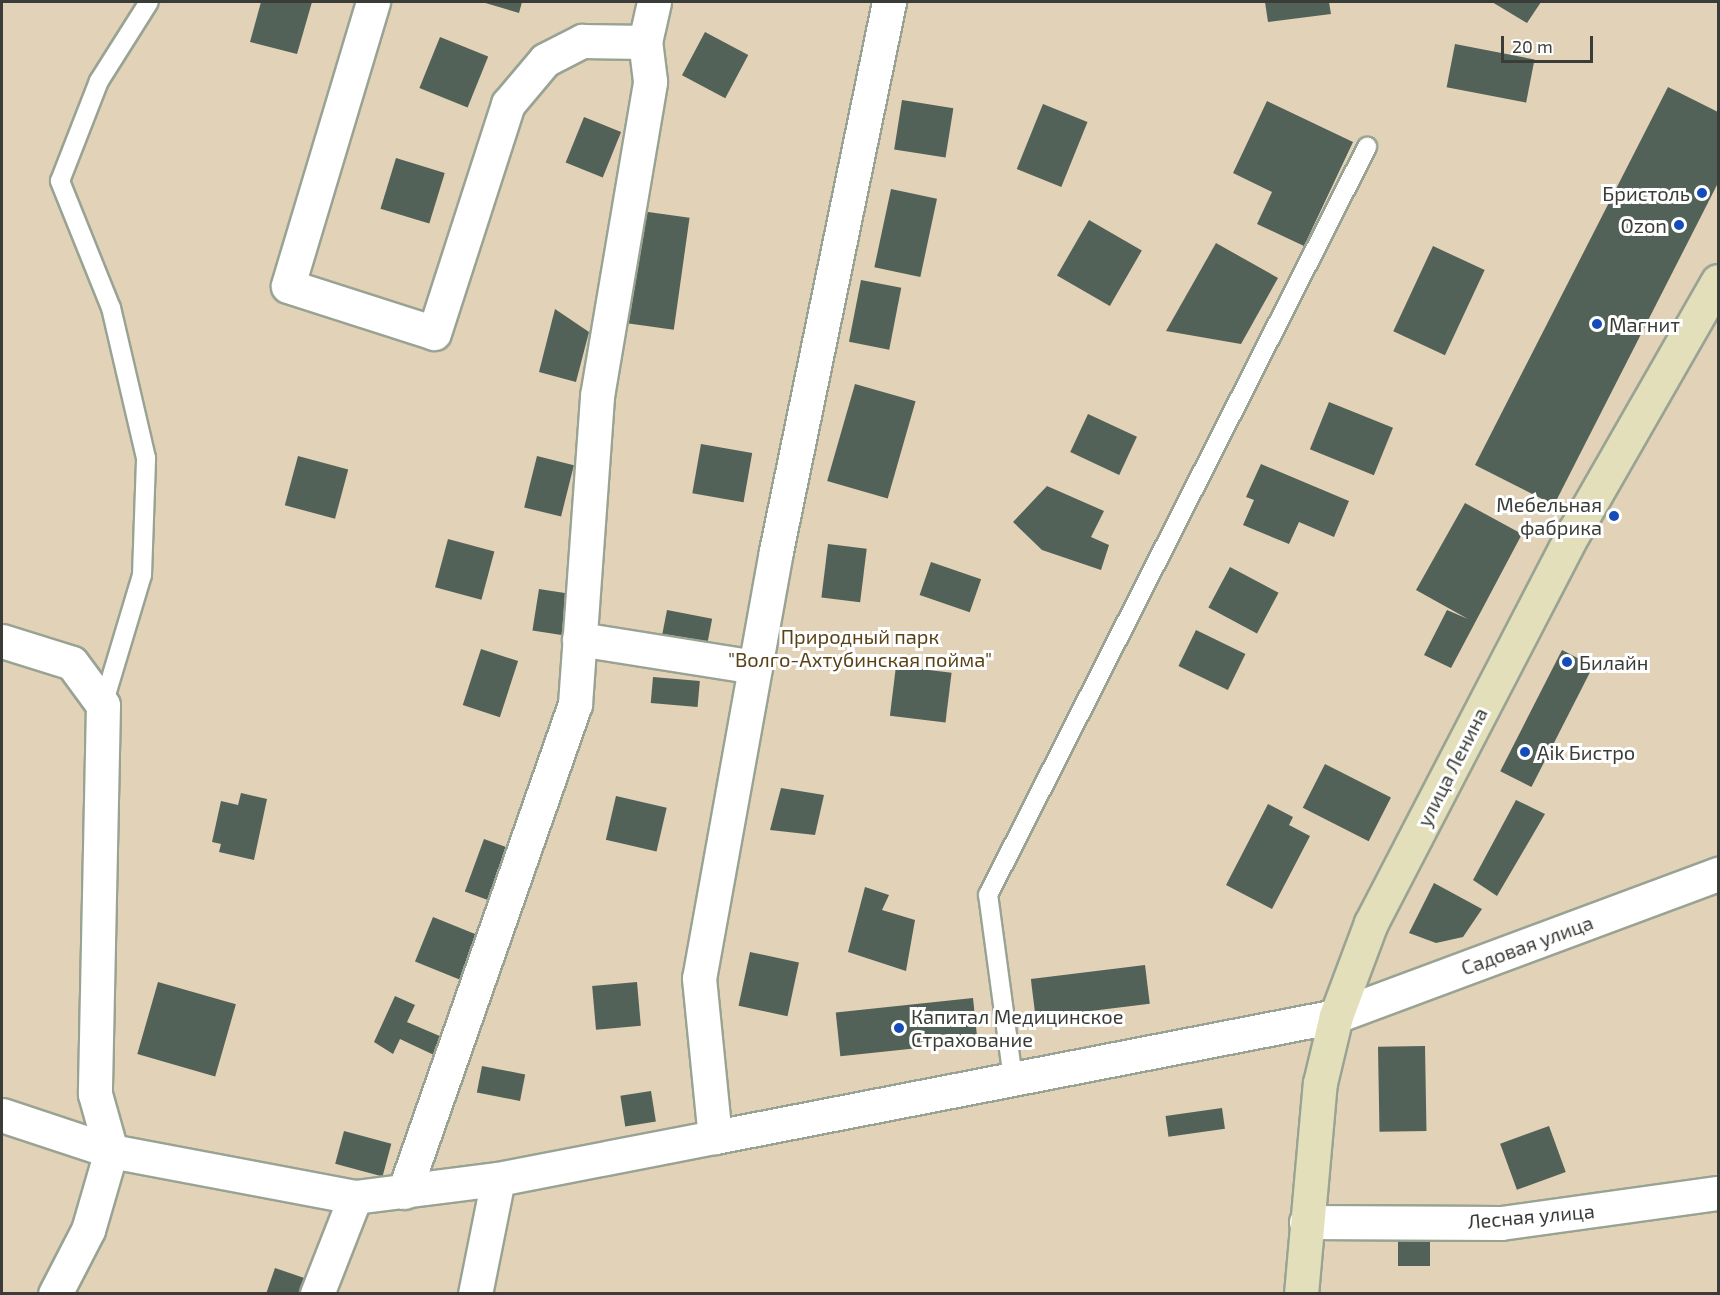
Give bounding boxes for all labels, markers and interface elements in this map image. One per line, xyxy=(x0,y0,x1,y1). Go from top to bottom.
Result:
scale bar xyxy=(1504,24,1596,62)
text: 20 m xyxy=(1512,35,1553,57)
place label: Бристоль xyxy=(1602,181,1690,205)
marker: Бристоль xyxy=(1695,186,1709,200)
place label: Ozon xyxy=(1620,213,1667,237)
marker: Ozon xyxy=(1672,218,1686,232)
place label: Магнит xyxy=(1609,312,1680,336)
marker: Магнит xyxy=(1590,317,1604,331)
place label: Мебельная фабрика xyxy=(1496,492,1602,539)
marker: Мебельная фабрика xyxy=(1607,509,1621,523)
park label: Природный парк "Волго-Ахтубинская пойма" xyxy=(728,624,992,671)
place label: Билайн xyxy=(1579,650,1648,674)
marker: Билайн xyxy=(1560,655,1574,669)
street label: улица Ленина xyxy=(1412,704,1492,830)
place label: Aik Бистро xyxy=(1537,740,1635,764)
marker: Aik Бистро xyxy=(1518,745,1532,759)
street label: Садовая улица xyxy=(1458,910,1596,980)
place label: Капитал Медицинское Страхование xyxy=(911,1005,1123,1052)
marker: Капитал Медицинское Страхование xyxy=(892,1021,906,1035)
street label: Лесная улица xyxy=(1466,1198,1596,1234)

